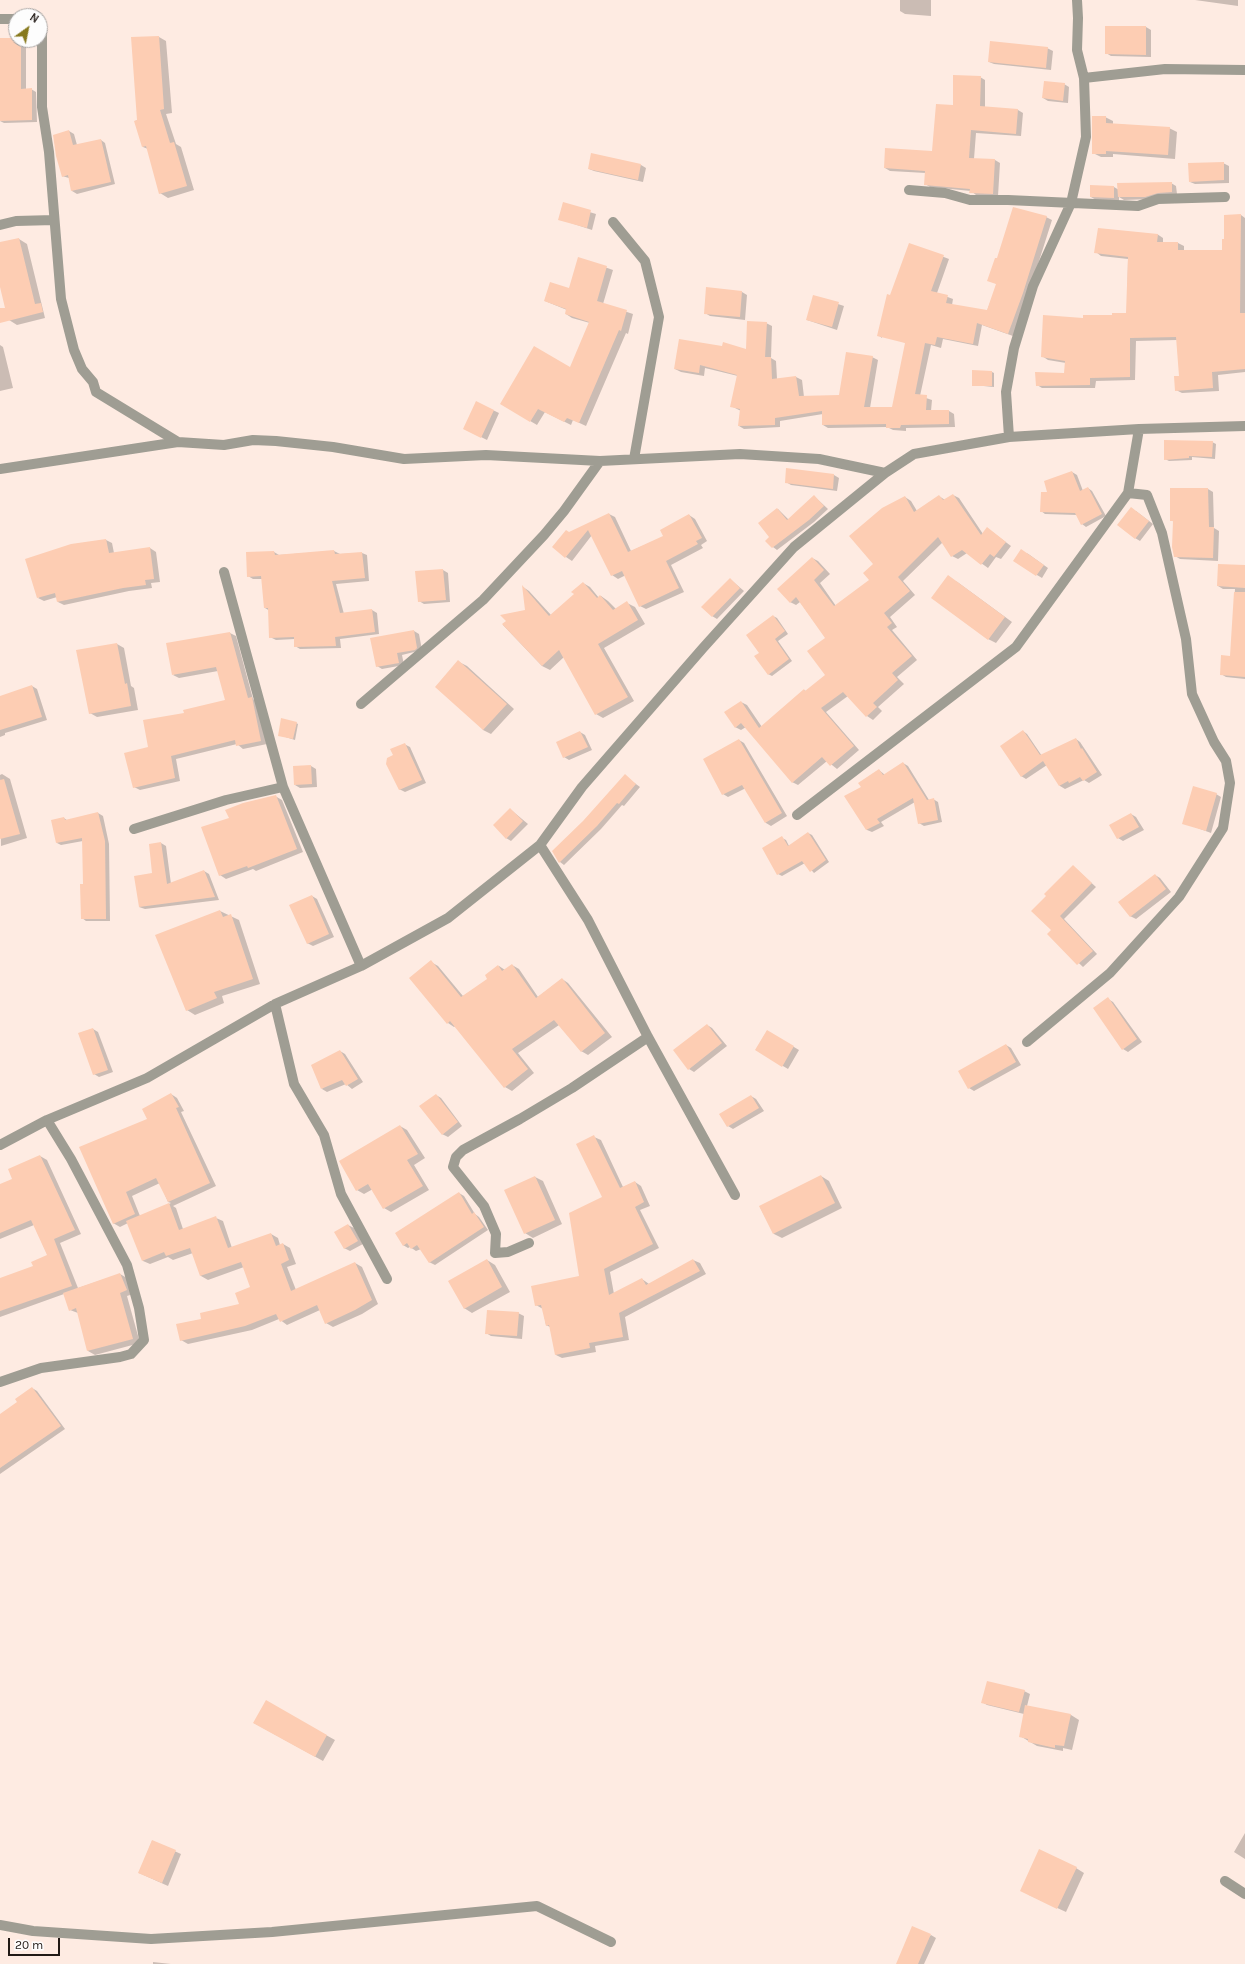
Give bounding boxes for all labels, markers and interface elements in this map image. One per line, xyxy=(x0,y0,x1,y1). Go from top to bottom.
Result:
north arrow xyxy=(8,8,48,48)
text: N xyxy=(27,11,41,26)
scale bar xyxy=(10,1930,62,1956)
text: 20 m xyxy=(15,1938,43,1952)

